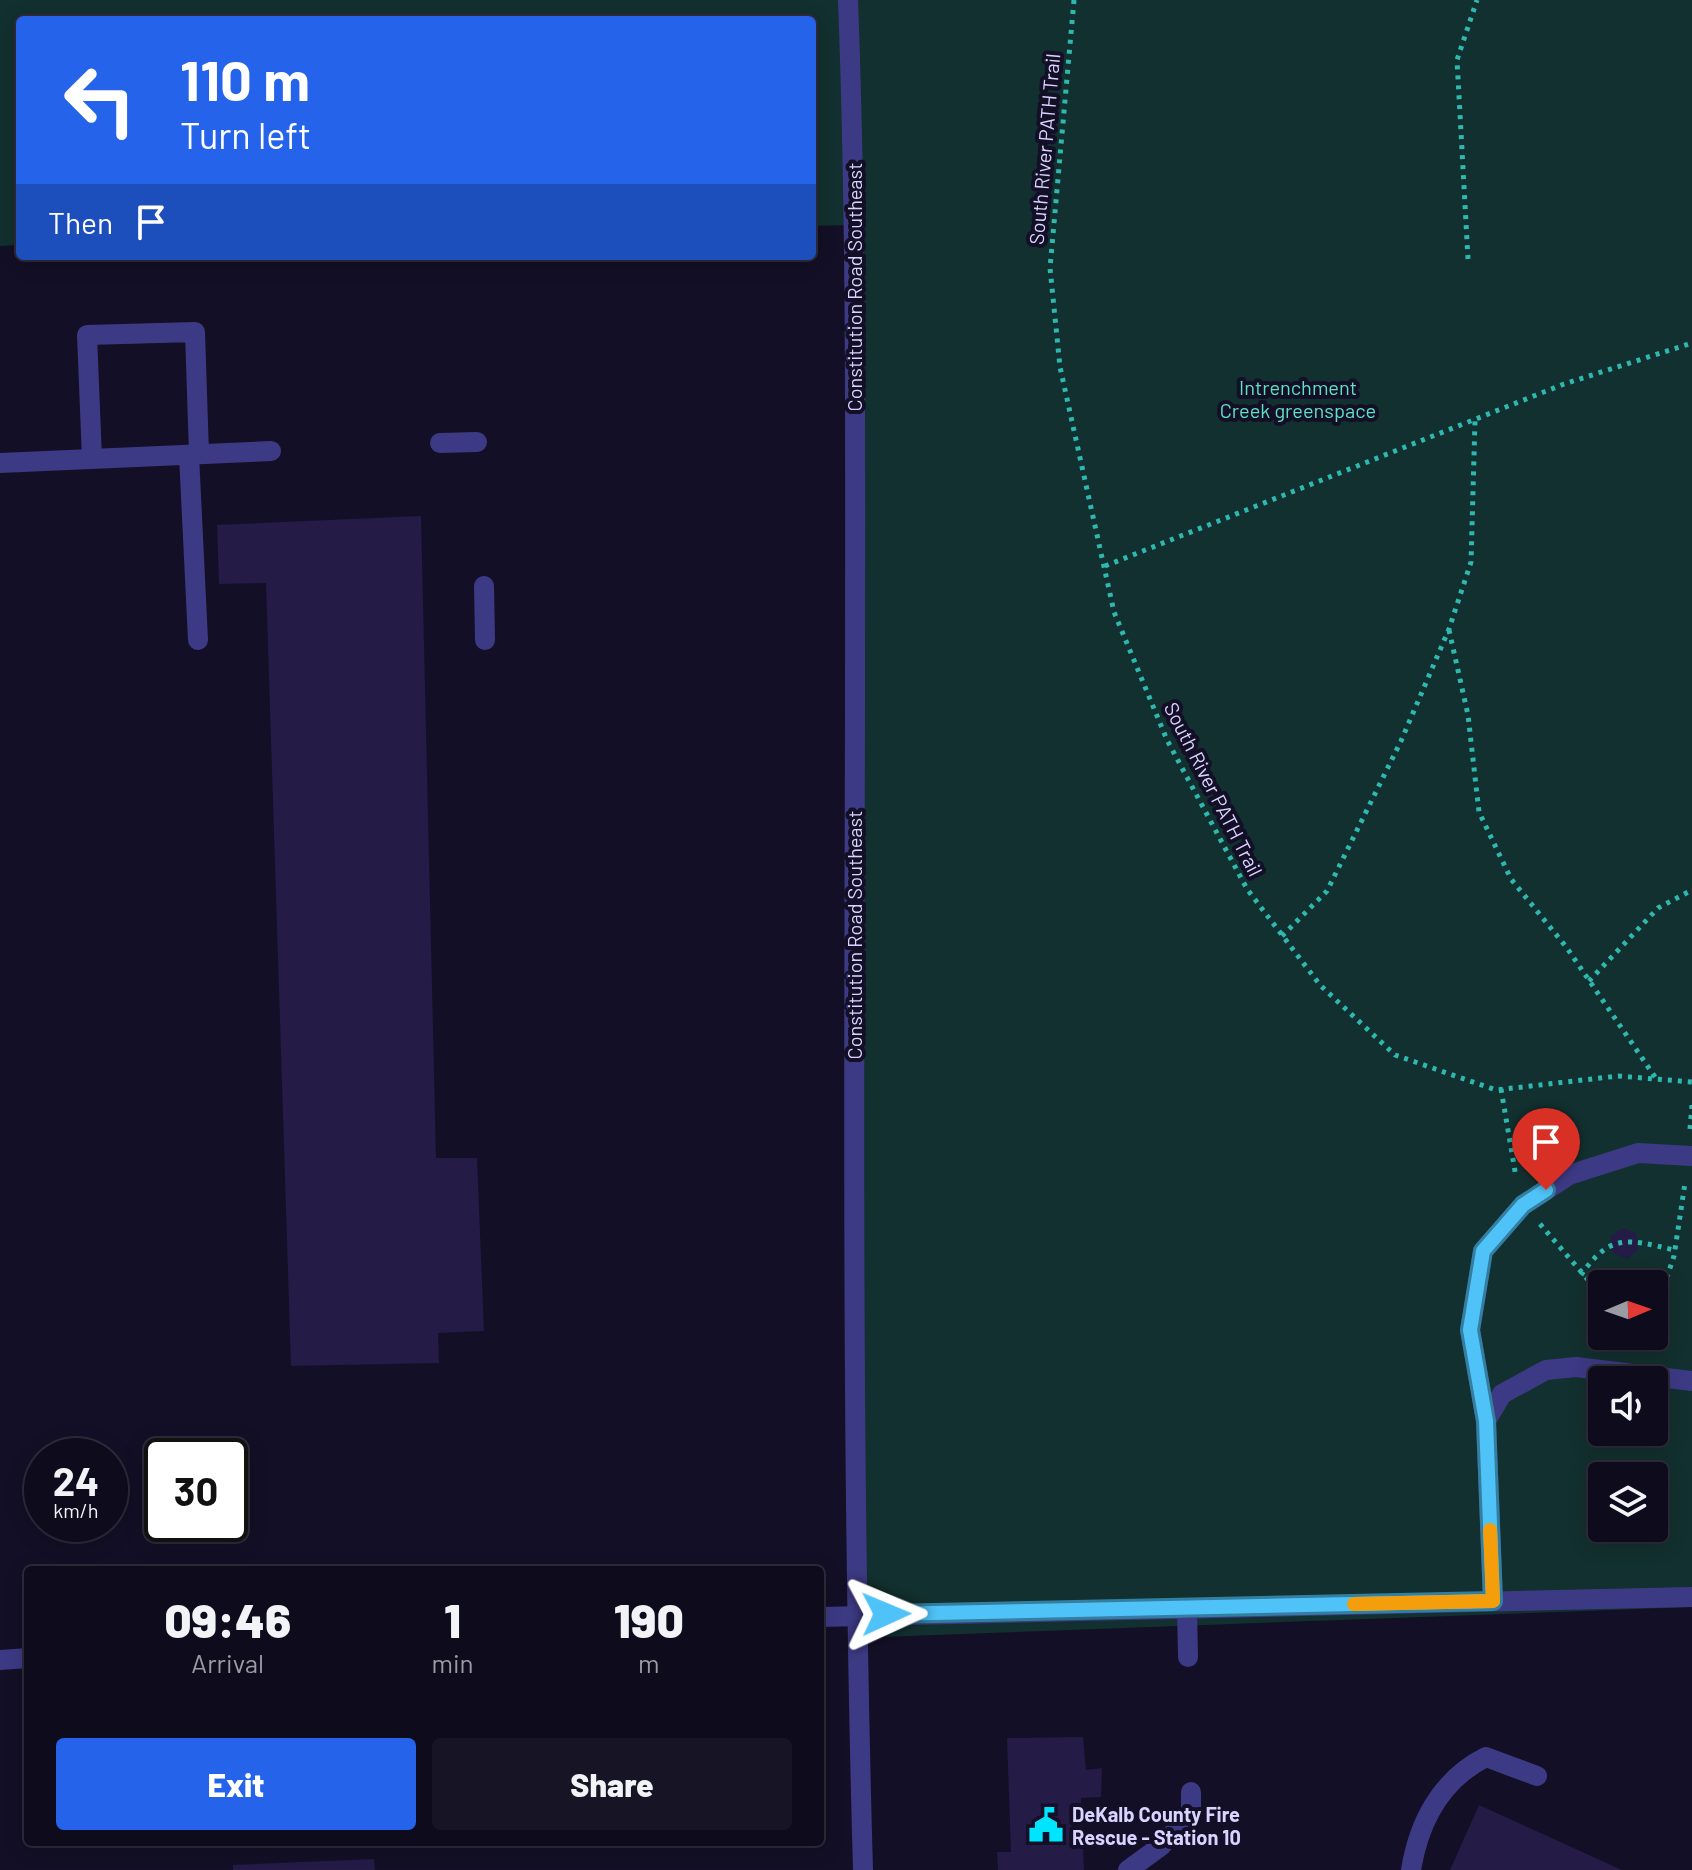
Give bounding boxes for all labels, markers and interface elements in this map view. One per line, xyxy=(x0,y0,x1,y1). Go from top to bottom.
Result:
text: 110 m xyxy=(180,45,310,112)
icon: left xyxy=(48,48,152,152)
street label: South River PATH Trail xyxy=(1024,52,1064,246)
text: Turn left xyxy=(180,113,311,156)
street label: Constitution Road Southeast xyxy=(842,163,866,411)
icon: arrive xyxy=(129,200,173,244)
text: Then xyxy=(48,204,113,240)
park label: Intrenchment Creek greenspace xyxy=(1220,375,1376,422)
street label: South River PATH Trail xyxy=(1160,698,1268,880)
street label: Constitution Road Southeast xyxy=(842,811,866,1059)
pin xyxy=(1512,1108,1580,1190)
icon: arrive xyxy=(1524,1120,1568,1164)
north arrow xyxy=(1588,1270,1668,1350)
map controls xyxy=(1588,1270,1668,1542)
button: sound xyxy=(1588,1366,1668,1446)
speed limit sign: 30 xyxy=(144,1438,248,1542)
text: 24 xyxy=(53,1456,99,1504)
button: layers xyxy=(1588,1462,1668,1542)
text: km/h xyxy=(53,1498,99,1522)
position arrow xyxy=(844,1572,928,1656)
text: 09:46 xyxy=(164,1590,291,1648)
text: 1 xyxy=(444,1590,461,1648)
text: 190 xyxy=(614,1590,684,1648)
text: Arrival xyxy=(191,1647,264,1678)
text: min xyxy=(431,1647,474,1678)
text: m xyxy=(638,1647,660,1678)
button: Exit xyxy=(56,1738,416,1830)
button: Share xyxy=(432,1738,792,1830)
place label: DeKalb County Fire Rescue - Station 10 xyxy=(1072,1802,1241,1849)
public building icon: DeKalb County Fire Rescue - Station 10 xyxy=(1027,1806,1065,1844)

